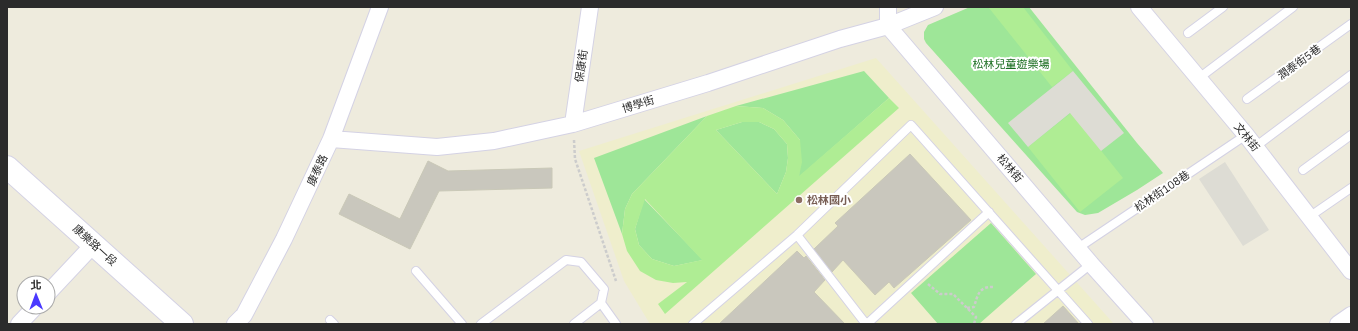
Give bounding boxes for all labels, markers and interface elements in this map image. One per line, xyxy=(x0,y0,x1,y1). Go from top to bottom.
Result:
street label: 潤泰街5巷 xyxy=(1274,41,1324,83)
street label: 保康街 xyxy=(572,49,590,83)
park label: 松林兒童遊樂場 xyxy=(973,57,1050,71)
street label: 博學街 xyxy=(620,92,656,116)
street label: 文林街 xyxy=(1231,120,1263,154)
street label: 松林街 xyxy=(994,151,1026,185)
street label: 康泰路 xyxy=(304,152,330,188)
street label: 松林街108巷 xyxy=(1132,167,1192,215)
place label: 松林國小 xyxy=(807,193,851,207)
marker: 松林國小 xyxy=(794,195,804,205)
street label: 康樂路一段 xyxy=(70,221,120,269)
north arrow xyxy=(16,275,56,315)
text: 北 xyxy=(30,278,41,292)

